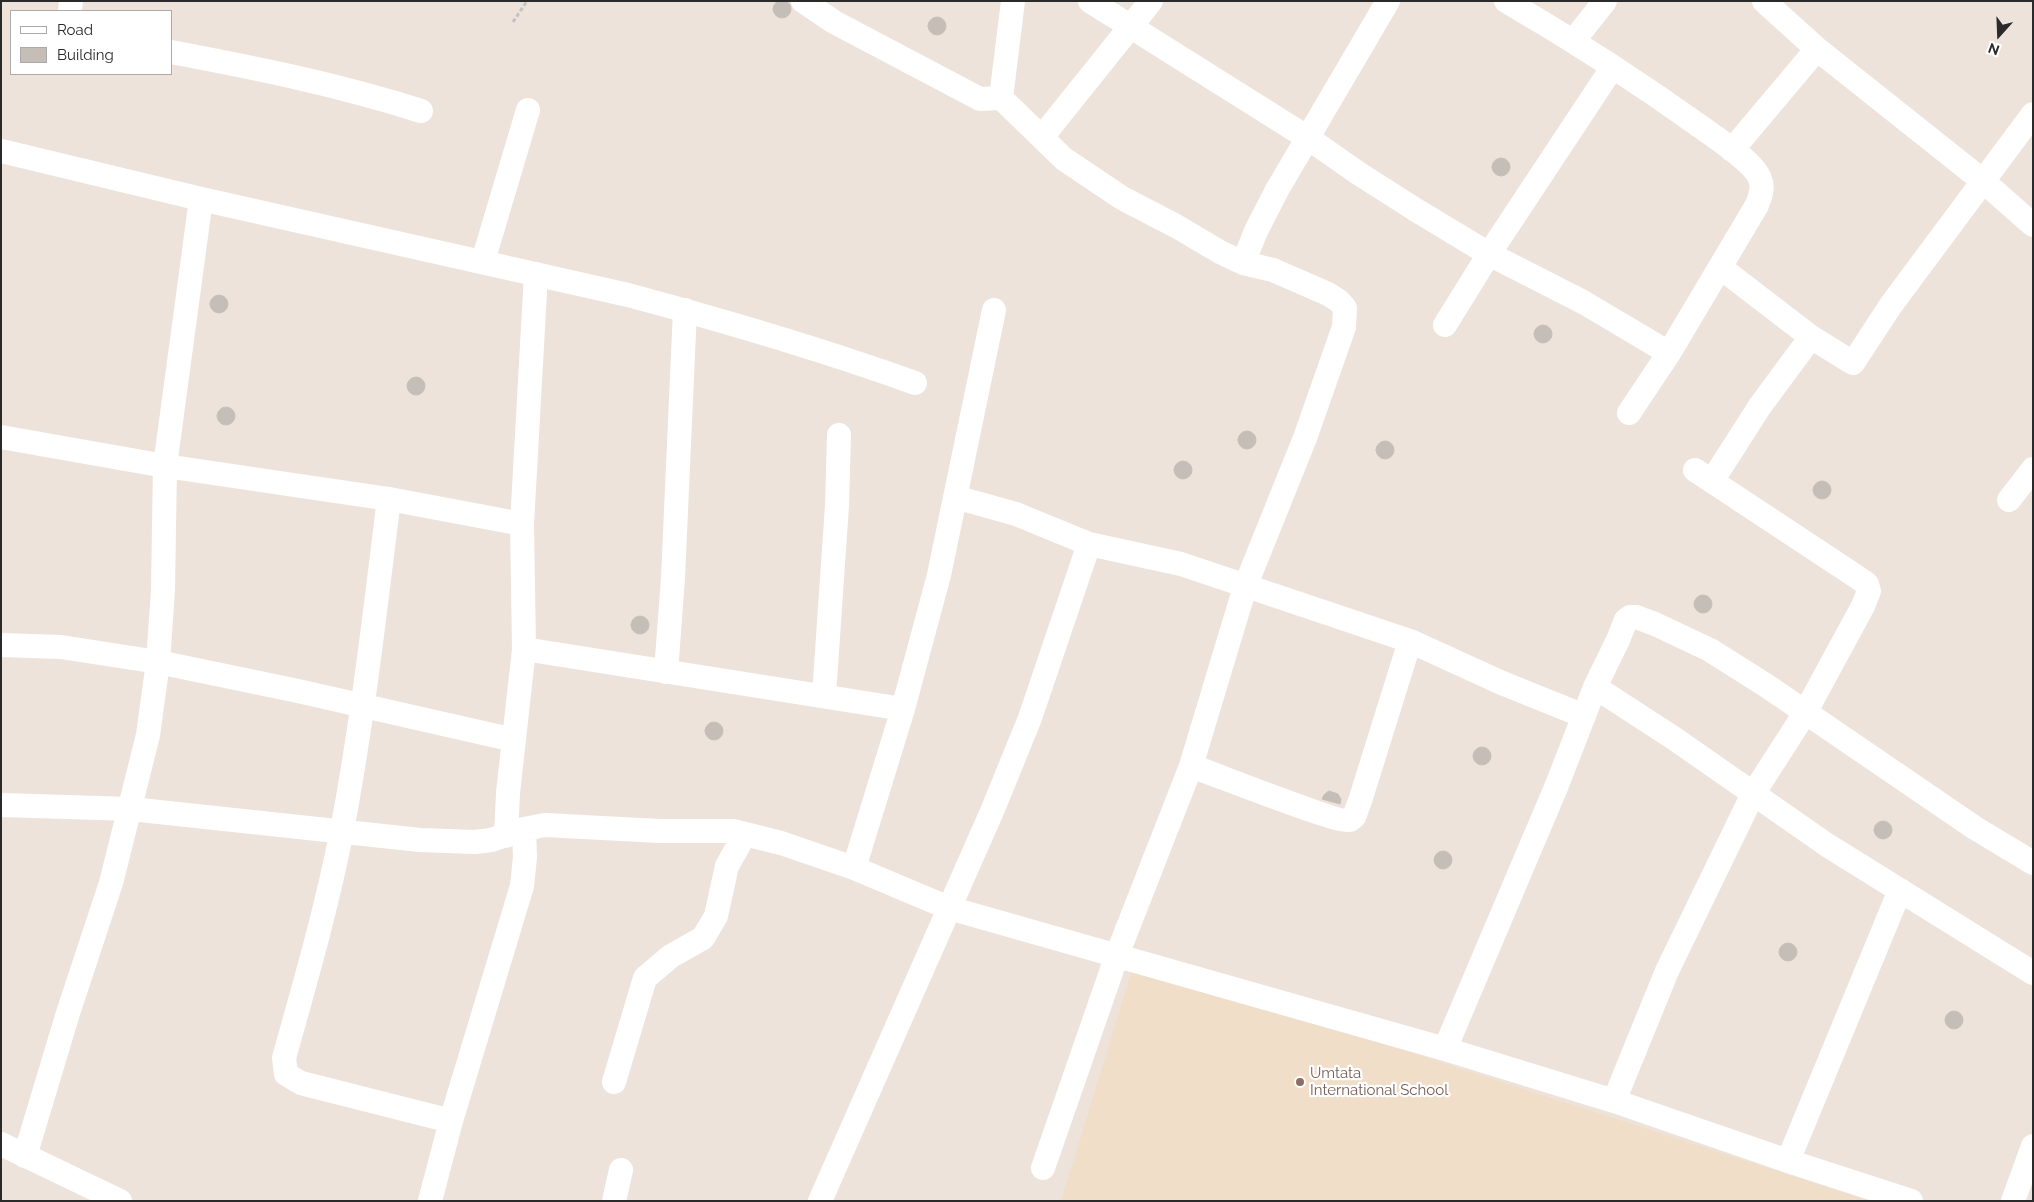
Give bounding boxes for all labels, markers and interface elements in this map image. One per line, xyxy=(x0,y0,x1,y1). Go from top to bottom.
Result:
legend xyxy=(10,10,172,75)
north arrow xyxy=(1974,10,2024,60)
text: Road xyxy=(57,21,93,39)
text: N xyxy=(1986,40,2002,58)
text: Building xyxy=(57,46,114,64)
place label: Umtata International School xyxy=(1310,1064,1448,1099)
marker: Umtata International School xyxy=(1294,1076,1306,1088)

